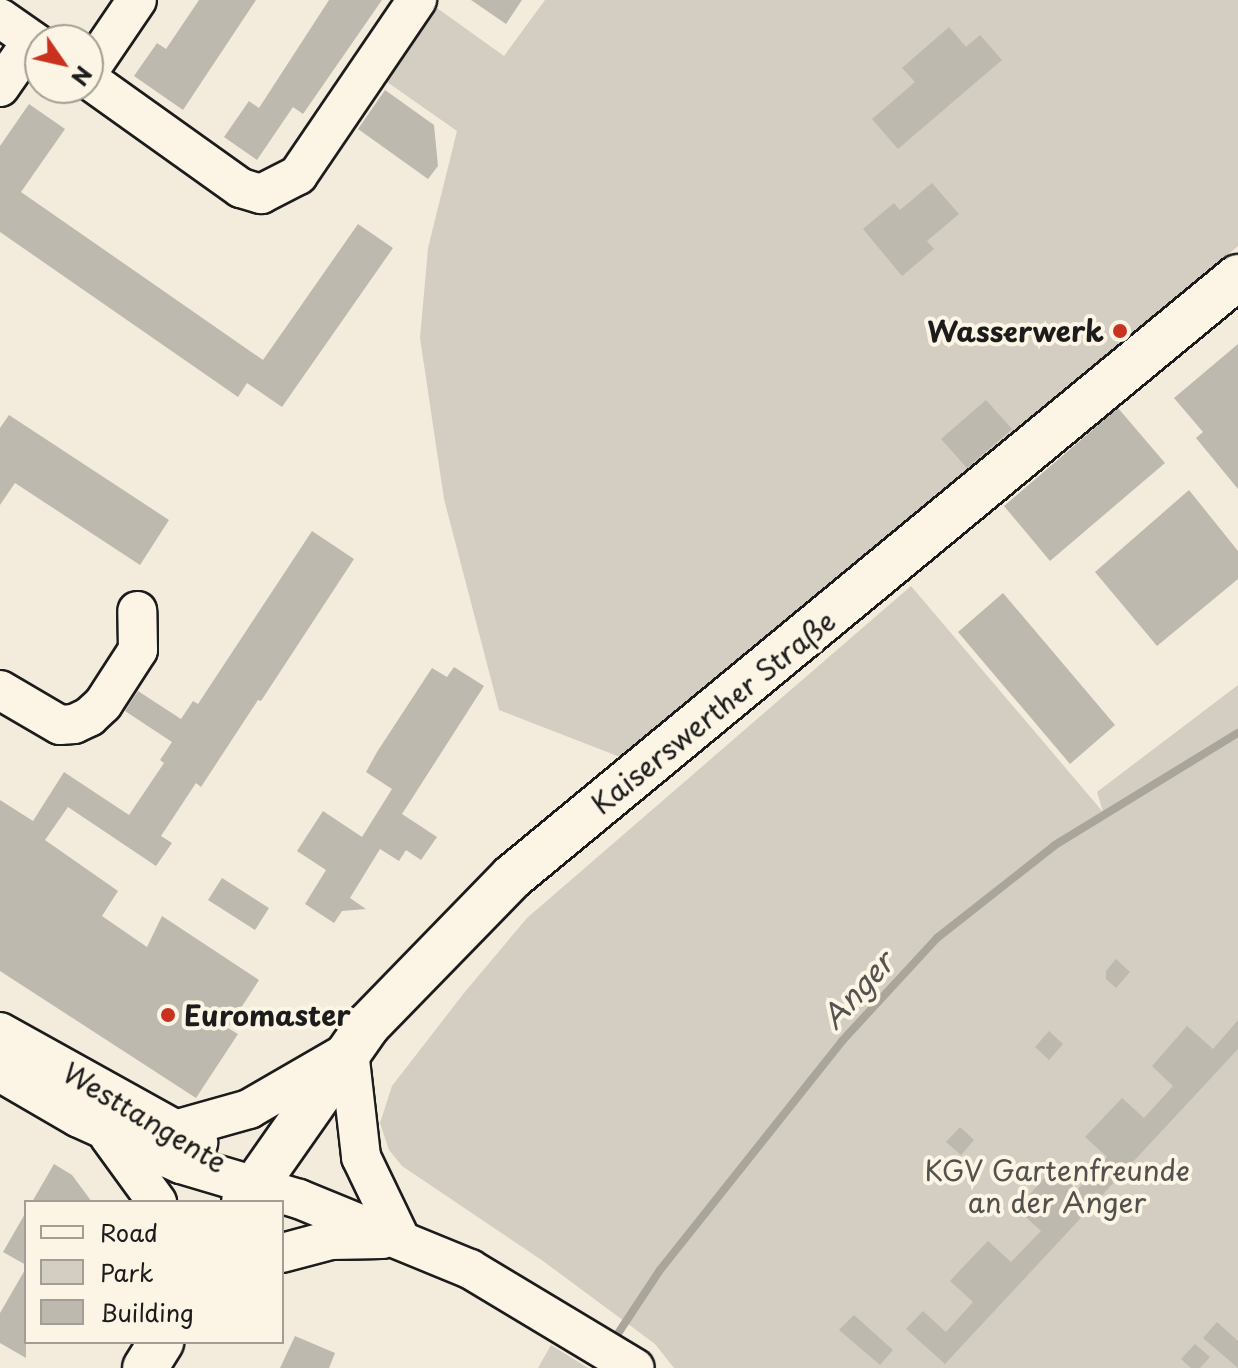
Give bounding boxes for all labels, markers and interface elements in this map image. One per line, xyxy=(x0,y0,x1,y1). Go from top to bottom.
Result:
north arrow xyxy=(24,24,104,104)
text: N xyxy=(64,60,101,93)
place label: Wasserwerk xyxy=(927,314,1104,348)
marker: Wasserwerk xyxy=(1111,322,1129,340)
street label: Kaiserswerther Straße xyxy=(584,603,842,821)
water label: Anger xyxy=(814,945,900,1035)
place label: Euromaster xyxy=(184,998,351,1032)
marker: Euromaster xyxy=(159,1006,177,1024)
street label: Westtangente xyxy=(57,1055,233,1179)
park label: KGV Gartenfreunde an der Anger xyxy=(923,1153,1191,1219)
legend xyxy=(24,1200,284,1344)
text: Road xyxy=(100,1214,158,1250)
text: Park xyxy=(100,1254,154,1290)
text: Building xyxy=(100,1294,194,1330)

